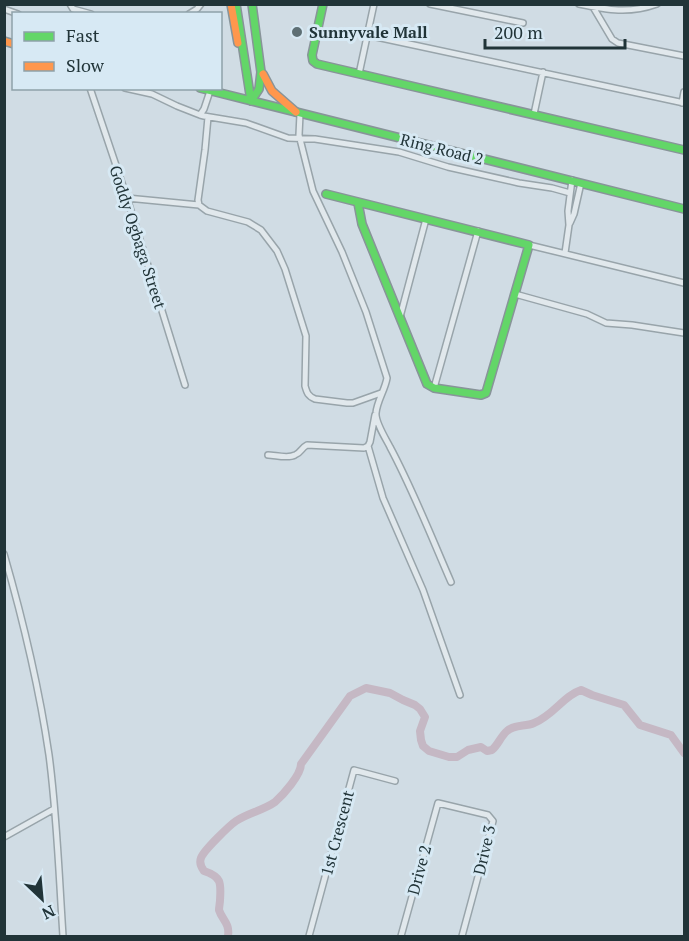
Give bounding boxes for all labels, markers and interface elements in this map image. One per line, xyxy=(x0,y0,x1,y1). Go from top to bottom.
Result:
legend xyxy=(12,12,222,90)
scale bar xyxy=(485,12,624,50)
text: 200 m xyxy=(494,20,543,44)
place label: Sunnyvale Mall xyxy=(309,21,428,43)
text: Fast xyxy=(66,23,100,47)
marker: Sunnyvale Mall xyxy=(290,25,304,39)
text: Slow xyxy=(66,53,105,77)
street label: Ring Road 2 xyxy=(398,128,486,170)
street label: Goddy Ogbaga Street xyxy=(104,162,172,312)
street label: 1st Crescent xyxy=(315,788,359,878)
street label: Drive 3 xyxy=(468,823,500,877)
street label: Drive 2 xyxy=(402,843,436,897)
north arrow xyxy=(12,869,72,929)
text: N xyxy=(38,900,59,925)

